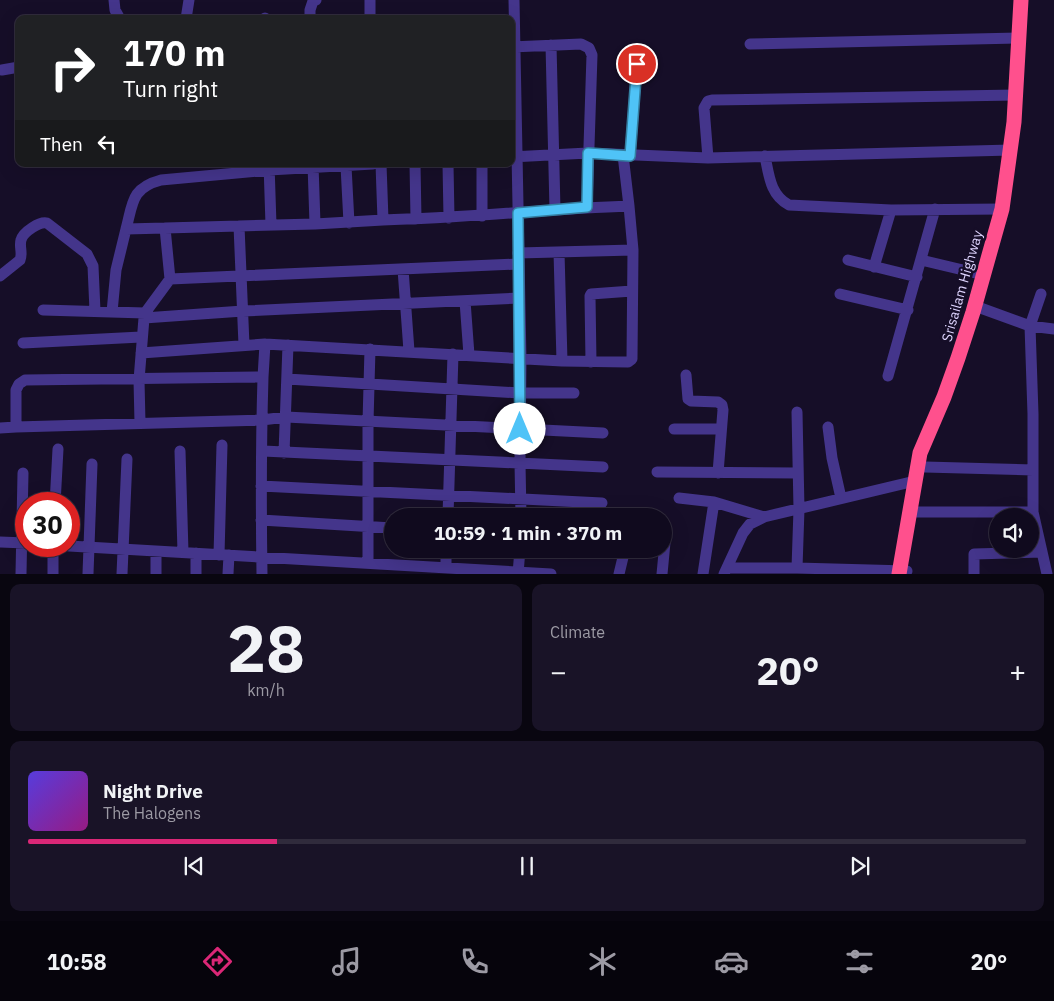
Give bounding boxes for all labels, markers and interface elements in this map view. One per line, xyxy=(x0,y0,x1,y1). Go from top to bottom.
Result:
text: 170 m xyxy=(123,30,226,76)
icon: right xyxy=(40,35,105,100)
pin xyxy=(616,43,658,85)
icon: arrive xyxy=(623,50,651,78)
text: Turn right xyxy=(123,74,218,103)
icon: left xyxy=(93,130,121,158)
text: Then xyxy=(40,132,83,156)
street label: Srisailam Highway xyxy=(937,228,987,344)
position arrow xyxy=(493,402,545,454)
speed limit sign: 30 xyxy=(15,492,80,557)
map controls xyxy=(989,508,1039,558)
button: sound xyxy=(989,508,1039,558)
text: 10:59 · 1 min · 370 m xyxy=(434,521,622,545)
text: 28 xyxy=(227,605,305,690)
text: Climate xyxy=(550,622,605,642)
text: 20° xyxy=(756,646,820,695)
text: − xyxy=(550,653,567,690)
text: + xyxy=(1009,653,1026,690)
text: km/h xyxy=(247,680,285,700)
text: Night Drive xyxy=(103,779,203,803)
text: The Halogens xyxy=(103,803,201,823)
icon: previous xyxy=(180,852,208,880)
icon: pause xyxy=(513,852,541,880)
icon: next xyxy=(846,852,874,880)
icon: directions xyxy=(200,944,235,979)
icon: music xyxy=(329,944,364,979)
icon: phone xyxy=(457,944,492,979)
icon: climate xyxy=(585,944,620,979)
icon: car xyxy=(714,944,749,979)
icon: filters xyxy=(842,944,877,979)
text: 10:58 xyxy=(47,947,107,976)
text: 20° xyxy=(970,947,1007,976)

